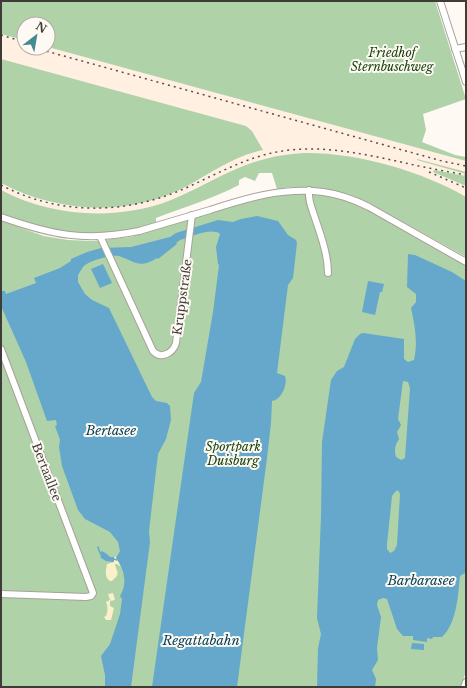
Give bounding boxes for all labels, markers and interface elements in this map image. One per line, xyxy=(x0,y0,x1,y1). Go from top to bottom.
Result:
north arrow xyxy=(16,16,56,56)
text: N xyxy=(33,19,50,36)
park label: Friedhof Sternbuschweg xyxy=(351,45,435,74)
street label: Kruppstraße xyxy=(169,258,195,336)
water label: Bertasee xyxy=(85,422,136,439)
park label: Sportpark Duisburg xyxy=(205,439,261,468)
street label: Bertaallee xyxy=(29,441,65,503)
water label: Barbarasee xyxy=(386,572,455,589)
water label: Regattabahn xyxy=(161,632,240,649)

